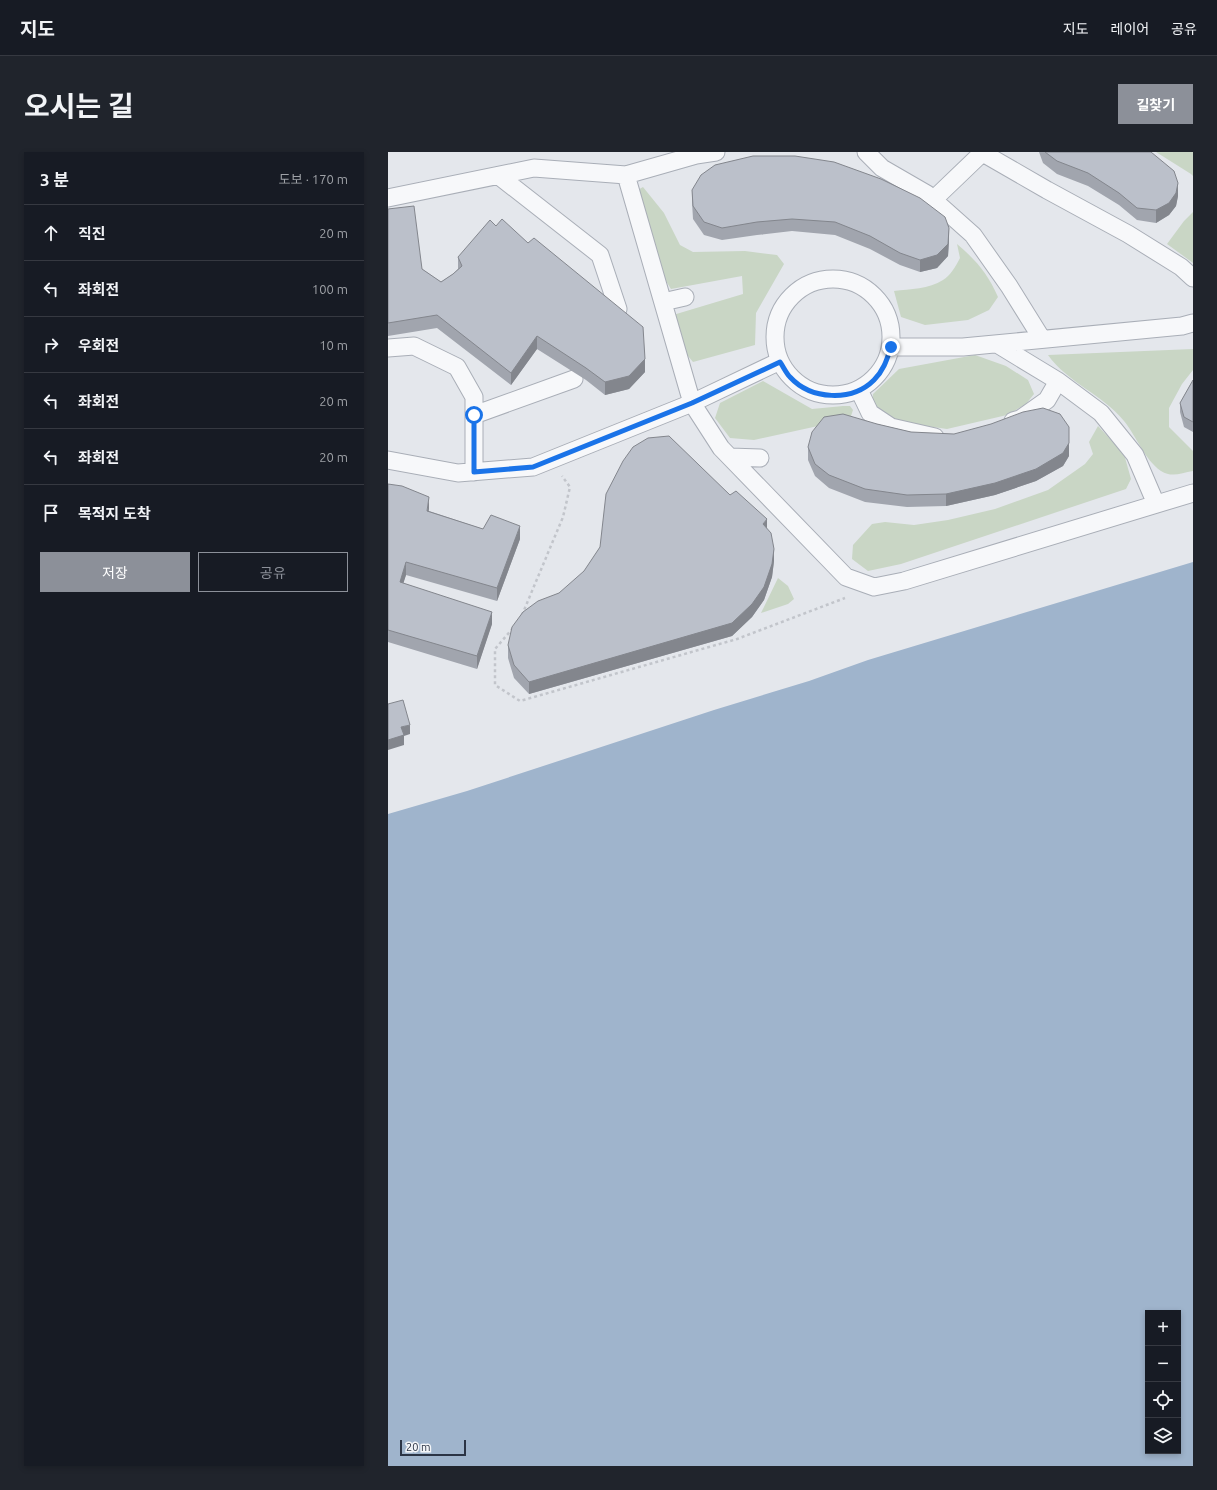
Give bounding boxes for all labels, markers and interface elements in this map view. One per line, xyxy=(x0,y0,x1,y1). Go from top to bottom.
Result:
text: 지도 xyxy=(20,18,55,40)
text: 지도 xyxy=(1063,21,1089,37)
text: 레이어 xyxy=(1111,21,1149,37)
text: 공유 xyxy=(1171,21,1197,37)
button: 길찾기 xyxy=(1118,84,1193,124)
text: 오시는 길 xyxy=(24,90,134,121)
text: 3 분 xyxy=(40,170,69,189)
text: 도보 · 170 m xyxy=(279,172,348,186)
icon: ahead xyxy=(40,222,62,244)
text: 직진 xyxy=(78,225,106,242)
text: 20 m xyxy=(319,226,348,240)
icon: left xyxy=(40,278,62,300)
text: 좌회전 xyxy=(78,281,119,298)
text: 100 m xyxy=(312,282,348,296)
icon: right xyxy=(40,334,62,356)
text: 우회전 xyxy=(78,337,119,354)
text: 10 m xyxy=(319,338,348,352)
route end xyxy=(882,338,900,356)
icon: left xyxy=(40,390,62,412)
text: 좌회전 xyxy=(78,393,119,410)
text: 20 m xyxy=(319,394,348,408)
route start xyxy=(465,406,483,424)
icon: left xyxy=(40,446,62,468)
text: 좌회전 xyxy=(78,449,119,466)
text: 20 m xyxy=(319,450,348,464)
icon: arrive xyxy=(40,502,62,524)
text: 목적지 도착 xyxy=(78,505,151,522)
button: 저장 xyxy=(40,552,190,592)
button: 공유 xyxy=(198,552,348,592)
map controls xyxy=(1145,1310,1181,1454)
button: + xyxy=(1145,1310,1181,1346)
button: − xyxy=(1145,1346,1181,1382)
button: locate xyxy=(1145,1382,1181,1418)
button: layers xyxy=(1145,1418,1181,1454)
scale bar xyxy=(400,1438,466,1457)
text: 20 m xyxy=(406,1441,430,1453)

